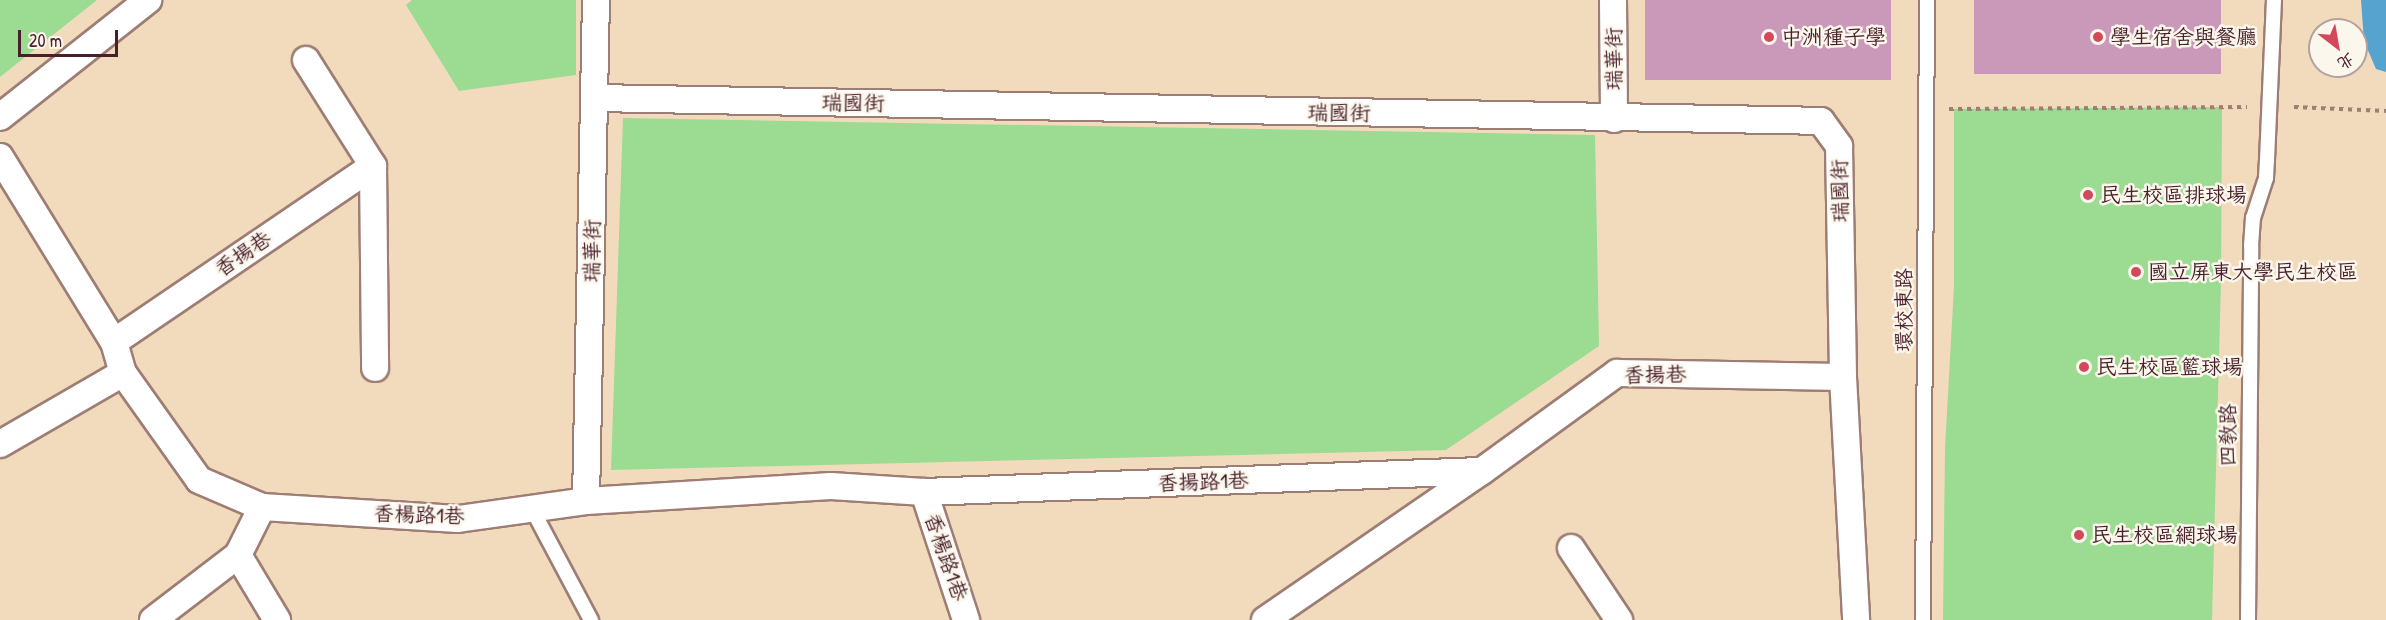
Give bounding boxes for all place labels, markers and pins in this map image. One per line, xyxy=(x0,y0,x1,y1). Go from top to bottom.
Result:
place label: 中洲種子學 xyxy=(1781,24,1886,50)
place label: 學生宿舍與餐廳 xyxy=(2110,24,2257,50)
marker: 中洲種子學 xyxy=(1762,30,1776,44)
marker: 學生宿舍與餐廳 xyxy=(2091,30,2105,44)
place label: 民生校區排球場 xyxy=(2100,182,2247,208)
marker: 民生校區排球場 xyxy=(2081,188,2095,202)
place label: 國立屏東大學民生校區 xyxy=(2148,259,2358,285)
marker: 國立屏東大學民生校區 xyxy=(2129,265,2143,279)
place label: 民生校區籃球場 xyxy=(2096,354,2243,380)
marker: 民生校區籃球場 xyxy=(2077,360,2091,374)
place label: 民生校區網球場 xyxy=(2091,522,2238,548)
marker: 民生校區網球場 xyxy=(2072,528,2086,542)

